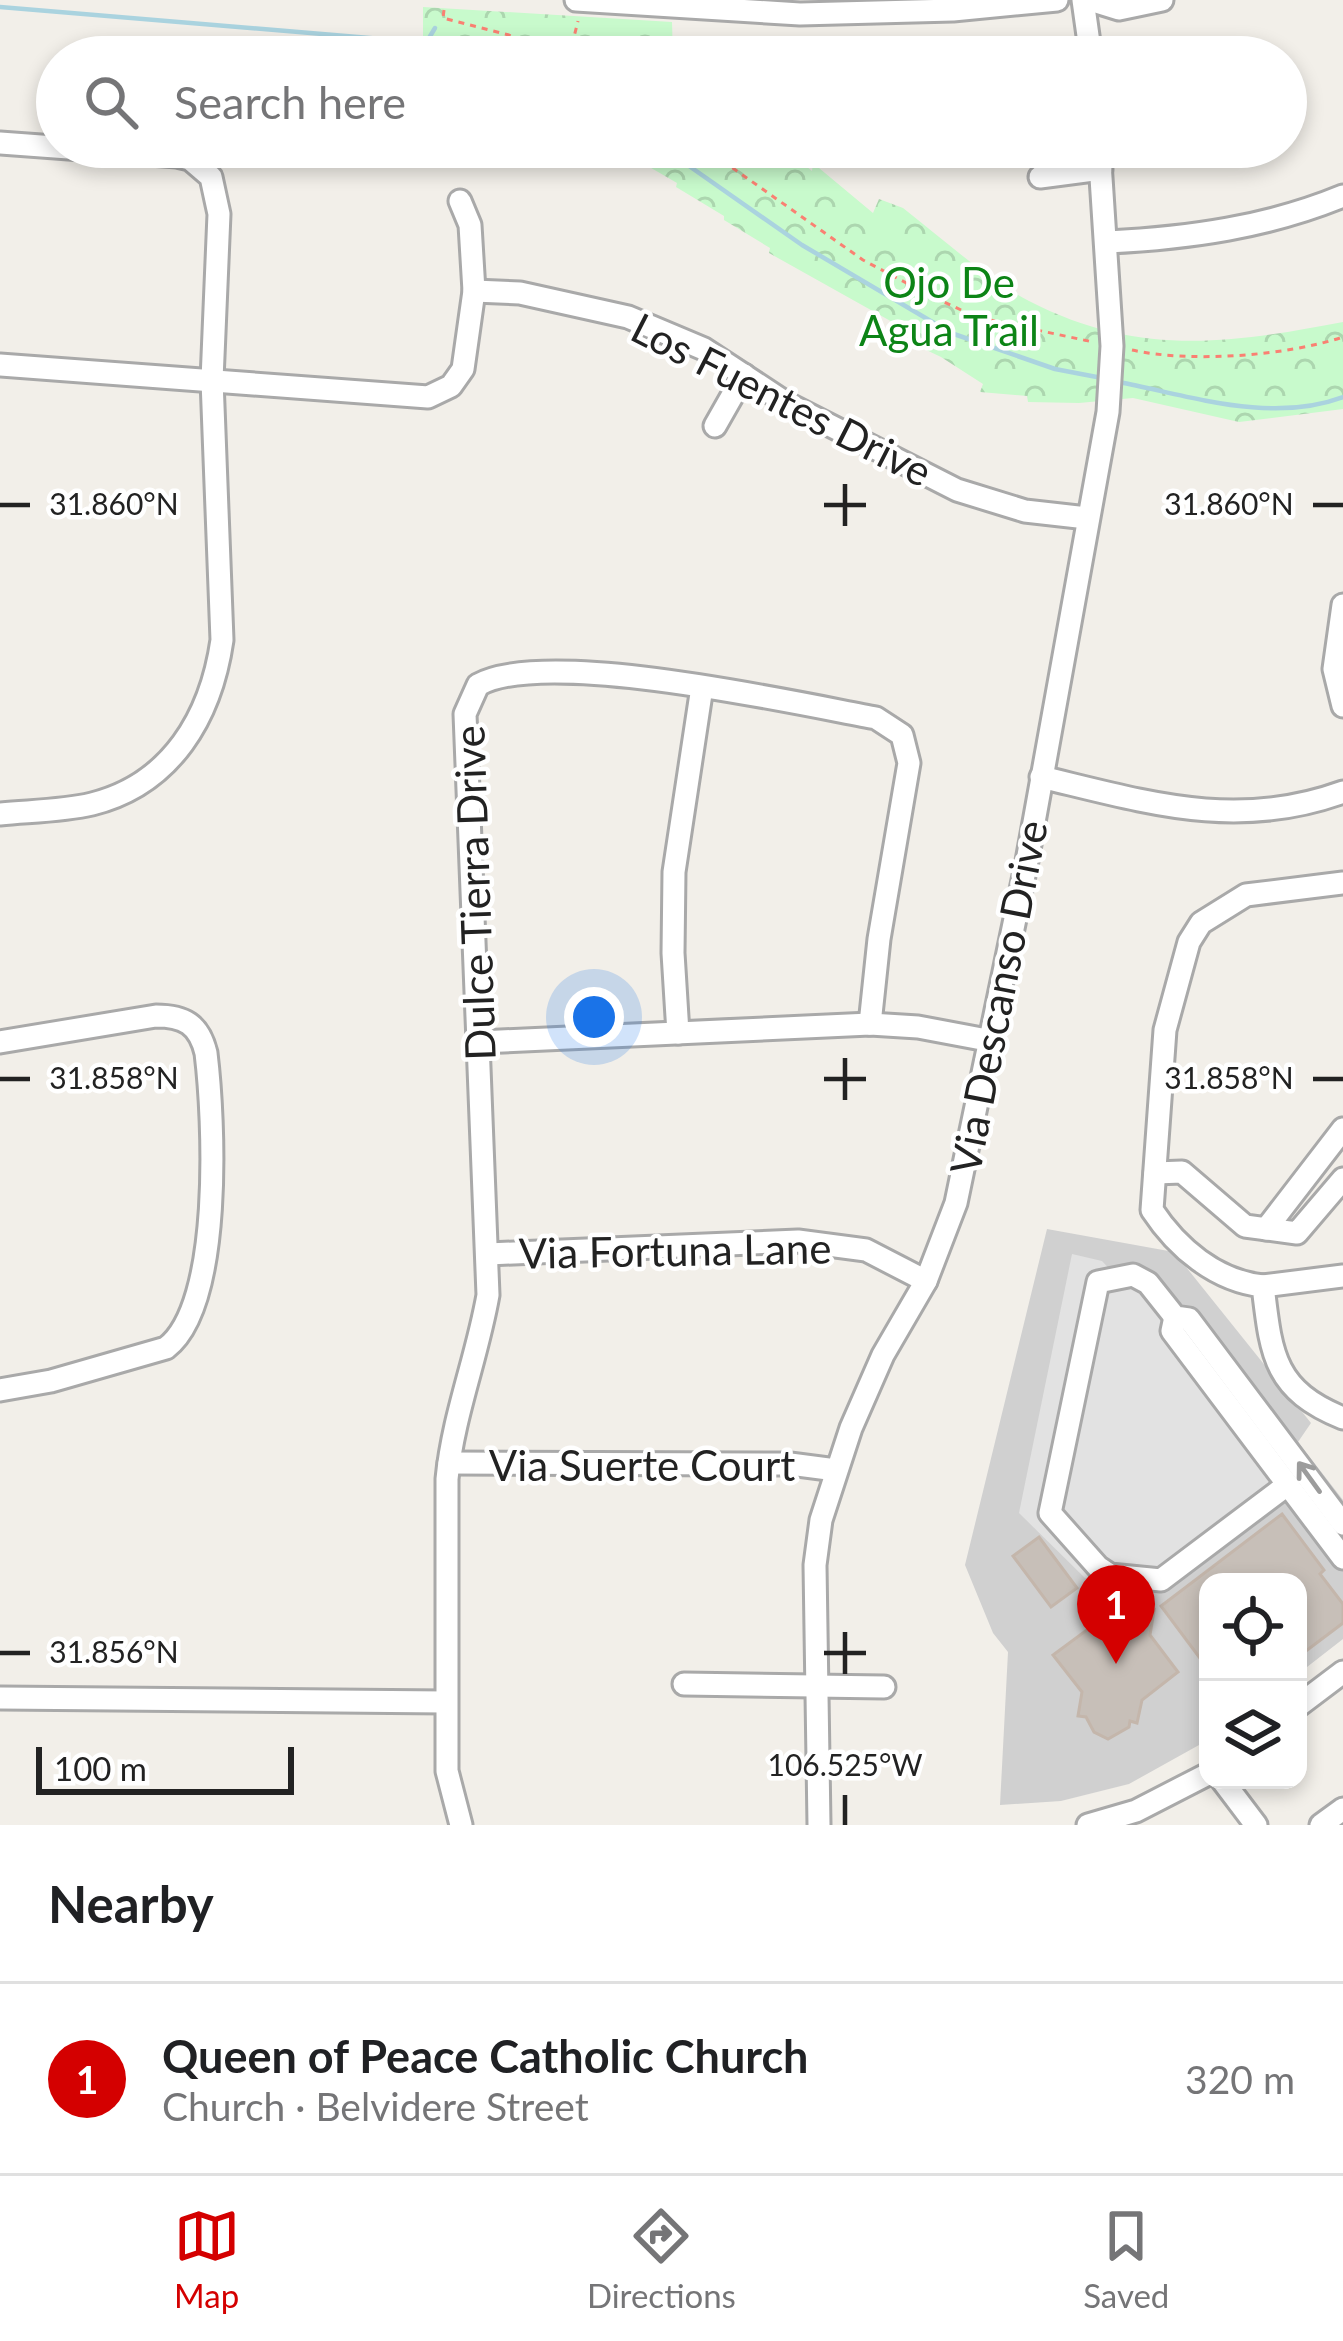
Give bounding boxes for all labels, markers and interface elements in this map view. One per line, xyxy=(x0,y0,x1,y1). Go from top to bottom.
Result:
search box xyxy=(36,36,1307,168)
icon: search xyxy=(78,69,144,135)
text: Search here xyxy=(174,75,406,129)
park label: Ojo De Agua Trail xyxy=(859,257,1039,355)
street label: Los Fuentes Drive xyxy=(624,302,940,496)
text: 31.860°N xyxy=(49,485,179,521)
text: 31.860°N xyxy=(1164,485,1294,521)
street label: Dulce Tierra Drive xyxy=(443,725,505,1061)
street label: Via Descanso Drive xyxy=(939,816,1057,1178)
your location xyxy=(564,987,624,1047)
text: 31.858°N xyxy=(49,1059,179,1095)
text: 31.858°N xyxy=(1164,1059,1294,1095)
street label: Via Fortuna Lane xyxy=(518,1222,832,1278)
street label: Via Suerte Court xyxy=(489,1440,795,1490)
one-way arrow xyxy=(1296,1461,1322,1494)
pin: 1 xyxy=(1077,1565,1155,1664)
map controls xyxy=(1199,1573,1307,1789)
button: locate xyxy=(1199,1573,1307,1681)
text: 31.856°N xyxy=(49,1633,179,1669)
button: layers xyxy=(1199,1681,1307,1789)
scale bar xyxy=(36,1741,294,1794)
text: 106.525°W xyxy=(768,1746,922,1782)
text: 100 m xyxy=(54,1748,147,1788)
text: Nearby xyxy=(48,1873,214,1934)
text: Queen of Peace Catholic Church xyxy=(162,2029,808,2083)
text: 1 xyxy=(76,2056,98,2102)
text: 320 m xyxy=(1185,2056,1295,2102)
text: Church · Belvidere Street xyxy=(162,2083,589,2129)
tab: Map xyxy=(174,2203,240,2315)
tab: Directions xyxy=(587,2203,736,2315)
tab: Saved xyxy=(1083,2203,1169,2315)

